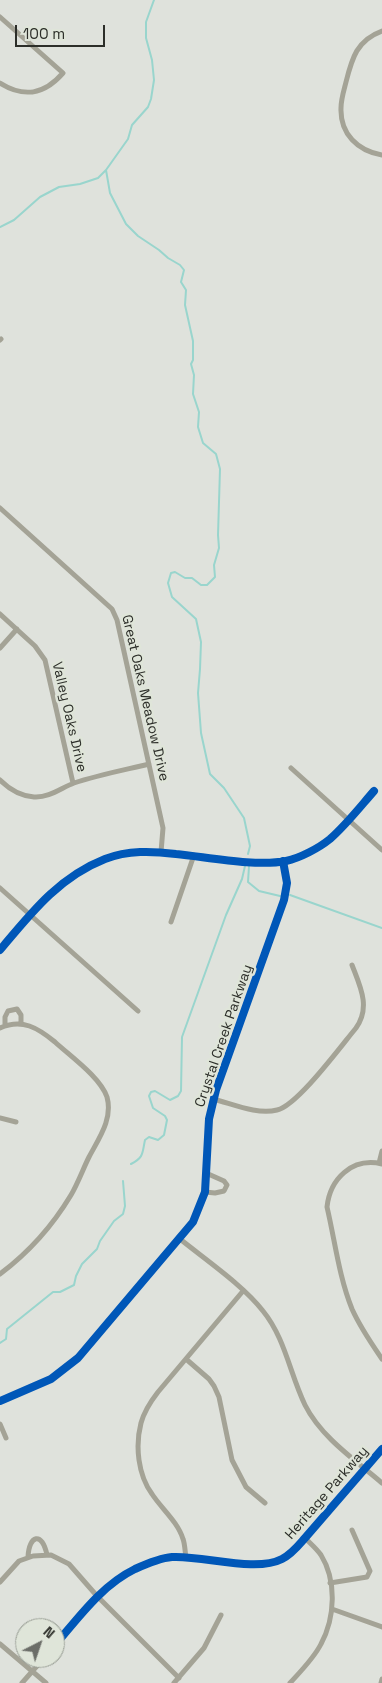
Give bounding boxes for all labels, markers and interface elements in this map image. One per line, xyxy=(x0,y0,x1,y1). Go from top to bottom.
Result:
scale bar xyxy=(18,15,108,47)
text: 100 m xyxy=(23,24,65,43)
street label: Great Oaks Meadow Drive xyxy=(118,613,172,783)
street label: Valley Oaks Drive xyxy=(48,660,90,774)
street label: Crystal Creek Parkway xyxy=(192,962,256,1110)
street label: Heritage Parkway xyxy=(282,1443,372,1543)
north arrow xyxy=(15,1618,65,1668)
text: N xyxy=(40,1623,59,1642)

